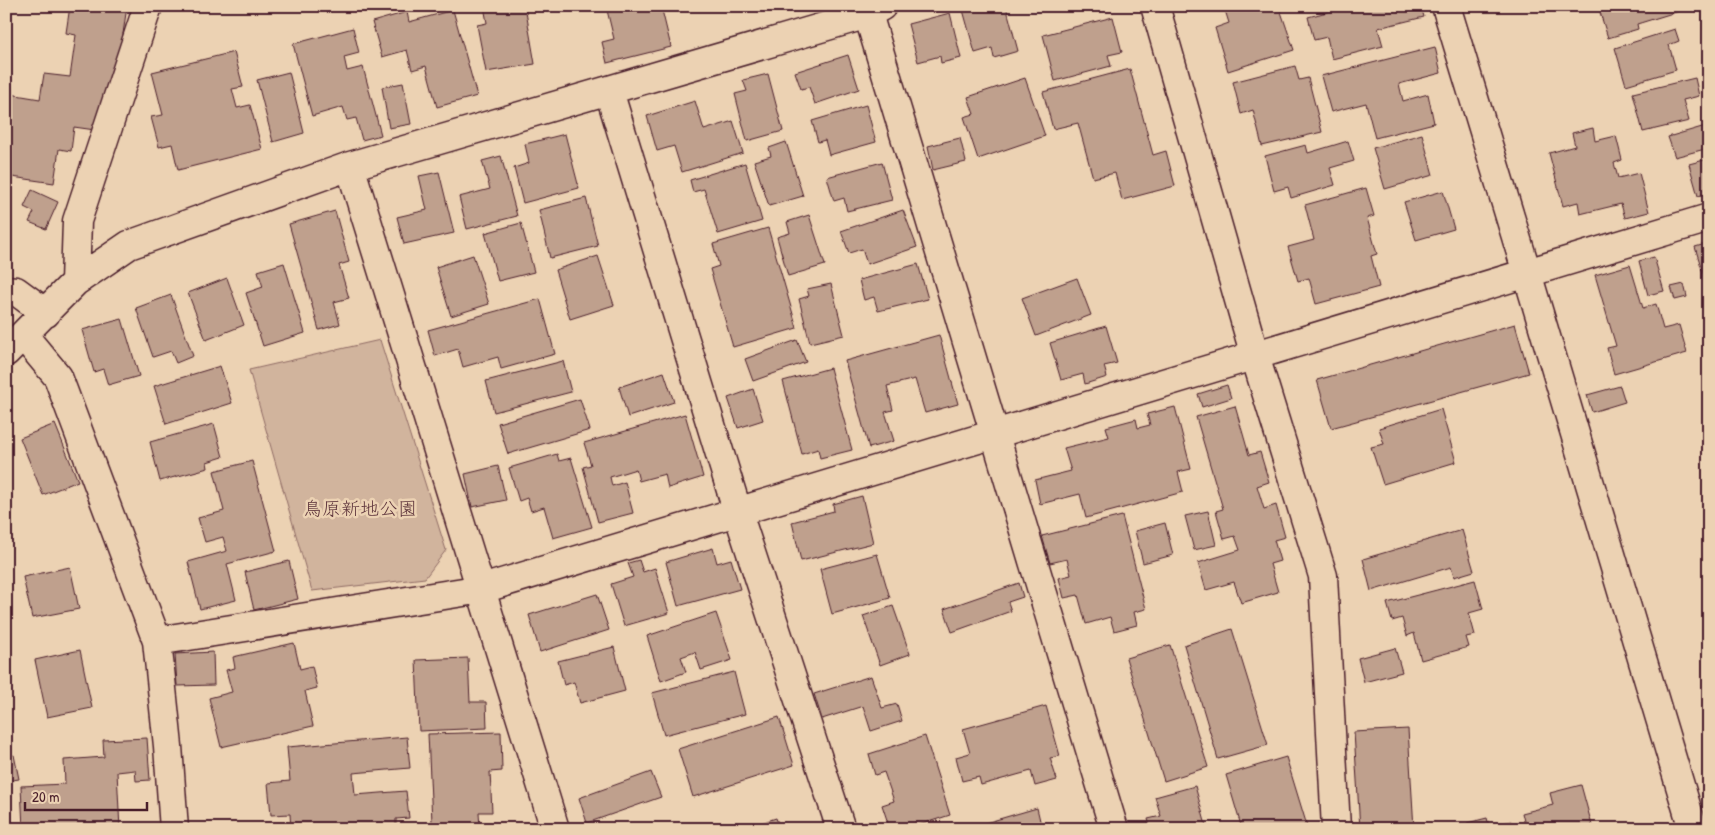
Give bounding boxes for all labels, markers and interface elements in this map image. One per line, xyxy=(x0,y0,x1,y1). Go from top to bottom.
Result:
park label: 鳥原新地公園 xyxy=(303,495,417,521)
scale bar xyxy=(25,780,148,812)
text: 20 m xyxy=(32,786,59,807)

